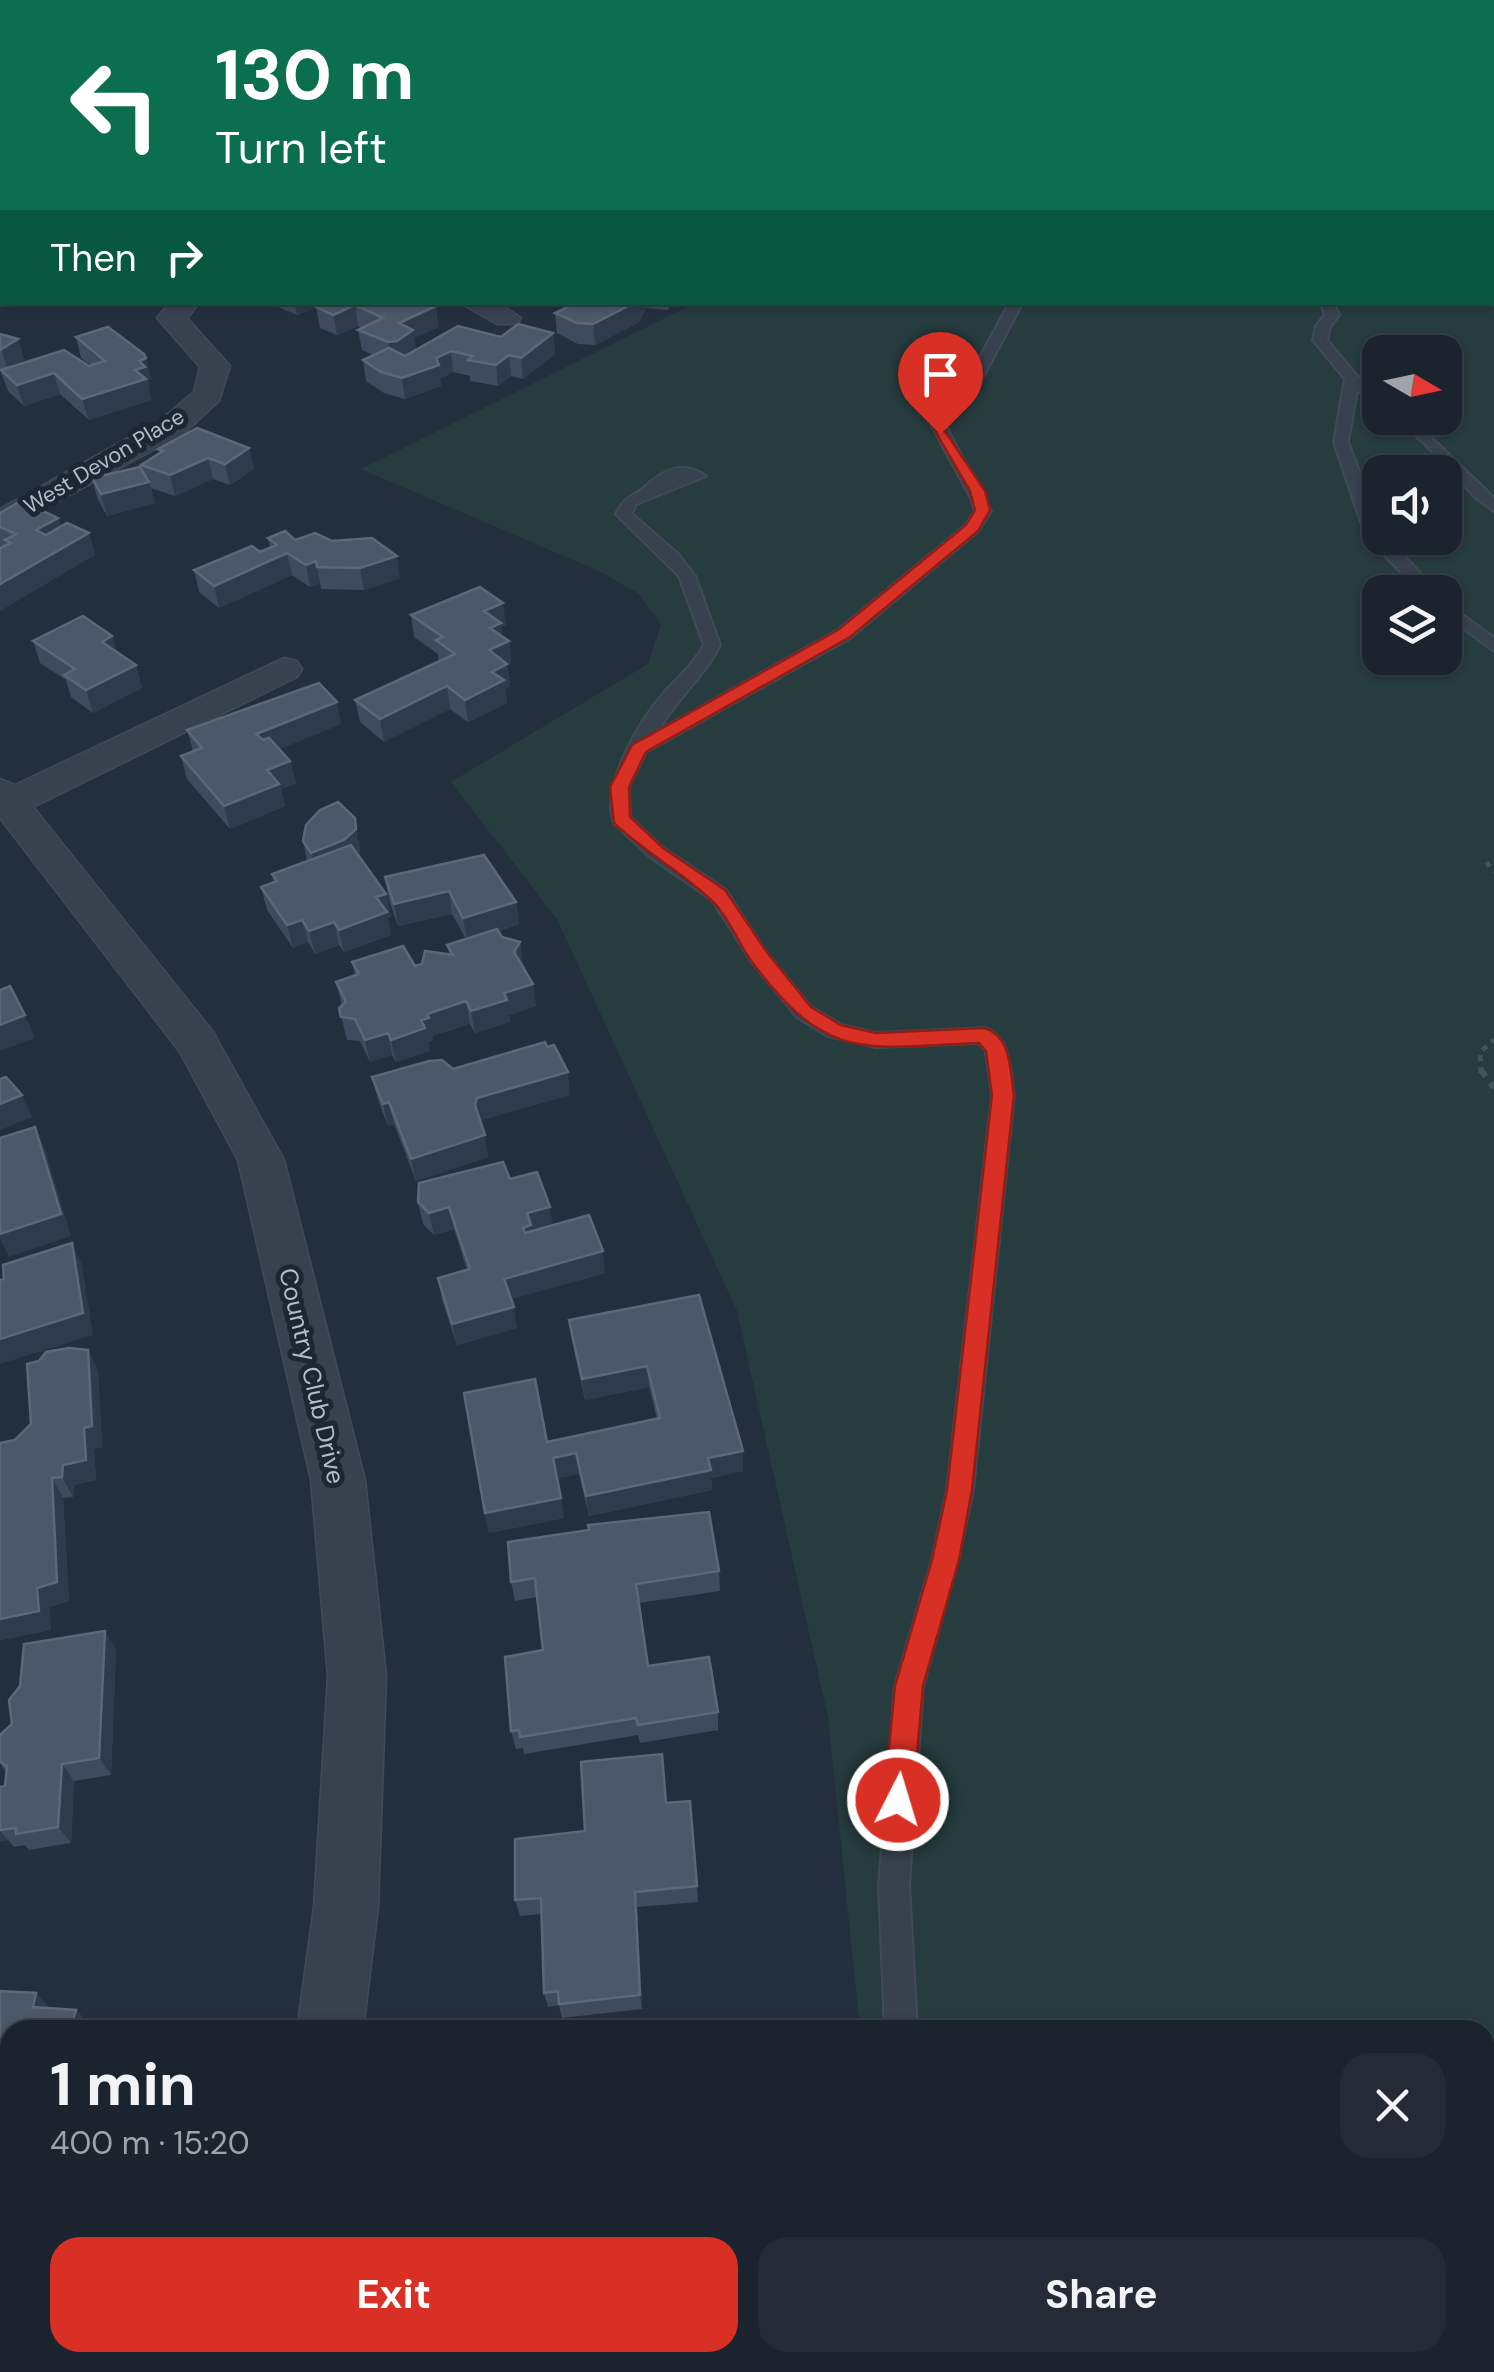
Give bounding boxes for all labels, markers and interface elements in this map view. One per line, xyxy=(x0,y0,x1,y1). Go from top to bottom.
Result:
text: 130 m xyxy=(215,30,414,121)
icon: left xyxy=(50,40,180,170)
text: Turn left xyxy=(215,118,387,177)
icon: right xyxy=(157,230,212,285)
text: Then xyxy=(50,233,137,283)
pin xyxy=(898,332,983,435)
north arrow xyxy=(1362,335,1462,435)
map controls xyxy=(1362,335,1462,675)
icon: arrive xyxy=(913,347,968,402)
street label: West Devon Place xyxy=(18,402,190,520)
button: sound xyxy=(1362,455,1462,555)
button: layers xyxy=(1362,575,1462,675)
street label: Country Club Drive xyxy=(271,1265,353,1487)
position arrow xyxy=(846,1748,950,1852)
text: 1 min xyxy=(50,2045,196,2124)
button: close xyxy=(1340,2053,1445,2158)
text: 400 m · 15:20 xyxy=(50,2122,250,2164)
button: Exit xyxy=(50,2237,738,2352)
button: Share xyxy=(758,2237,1445,2352)

